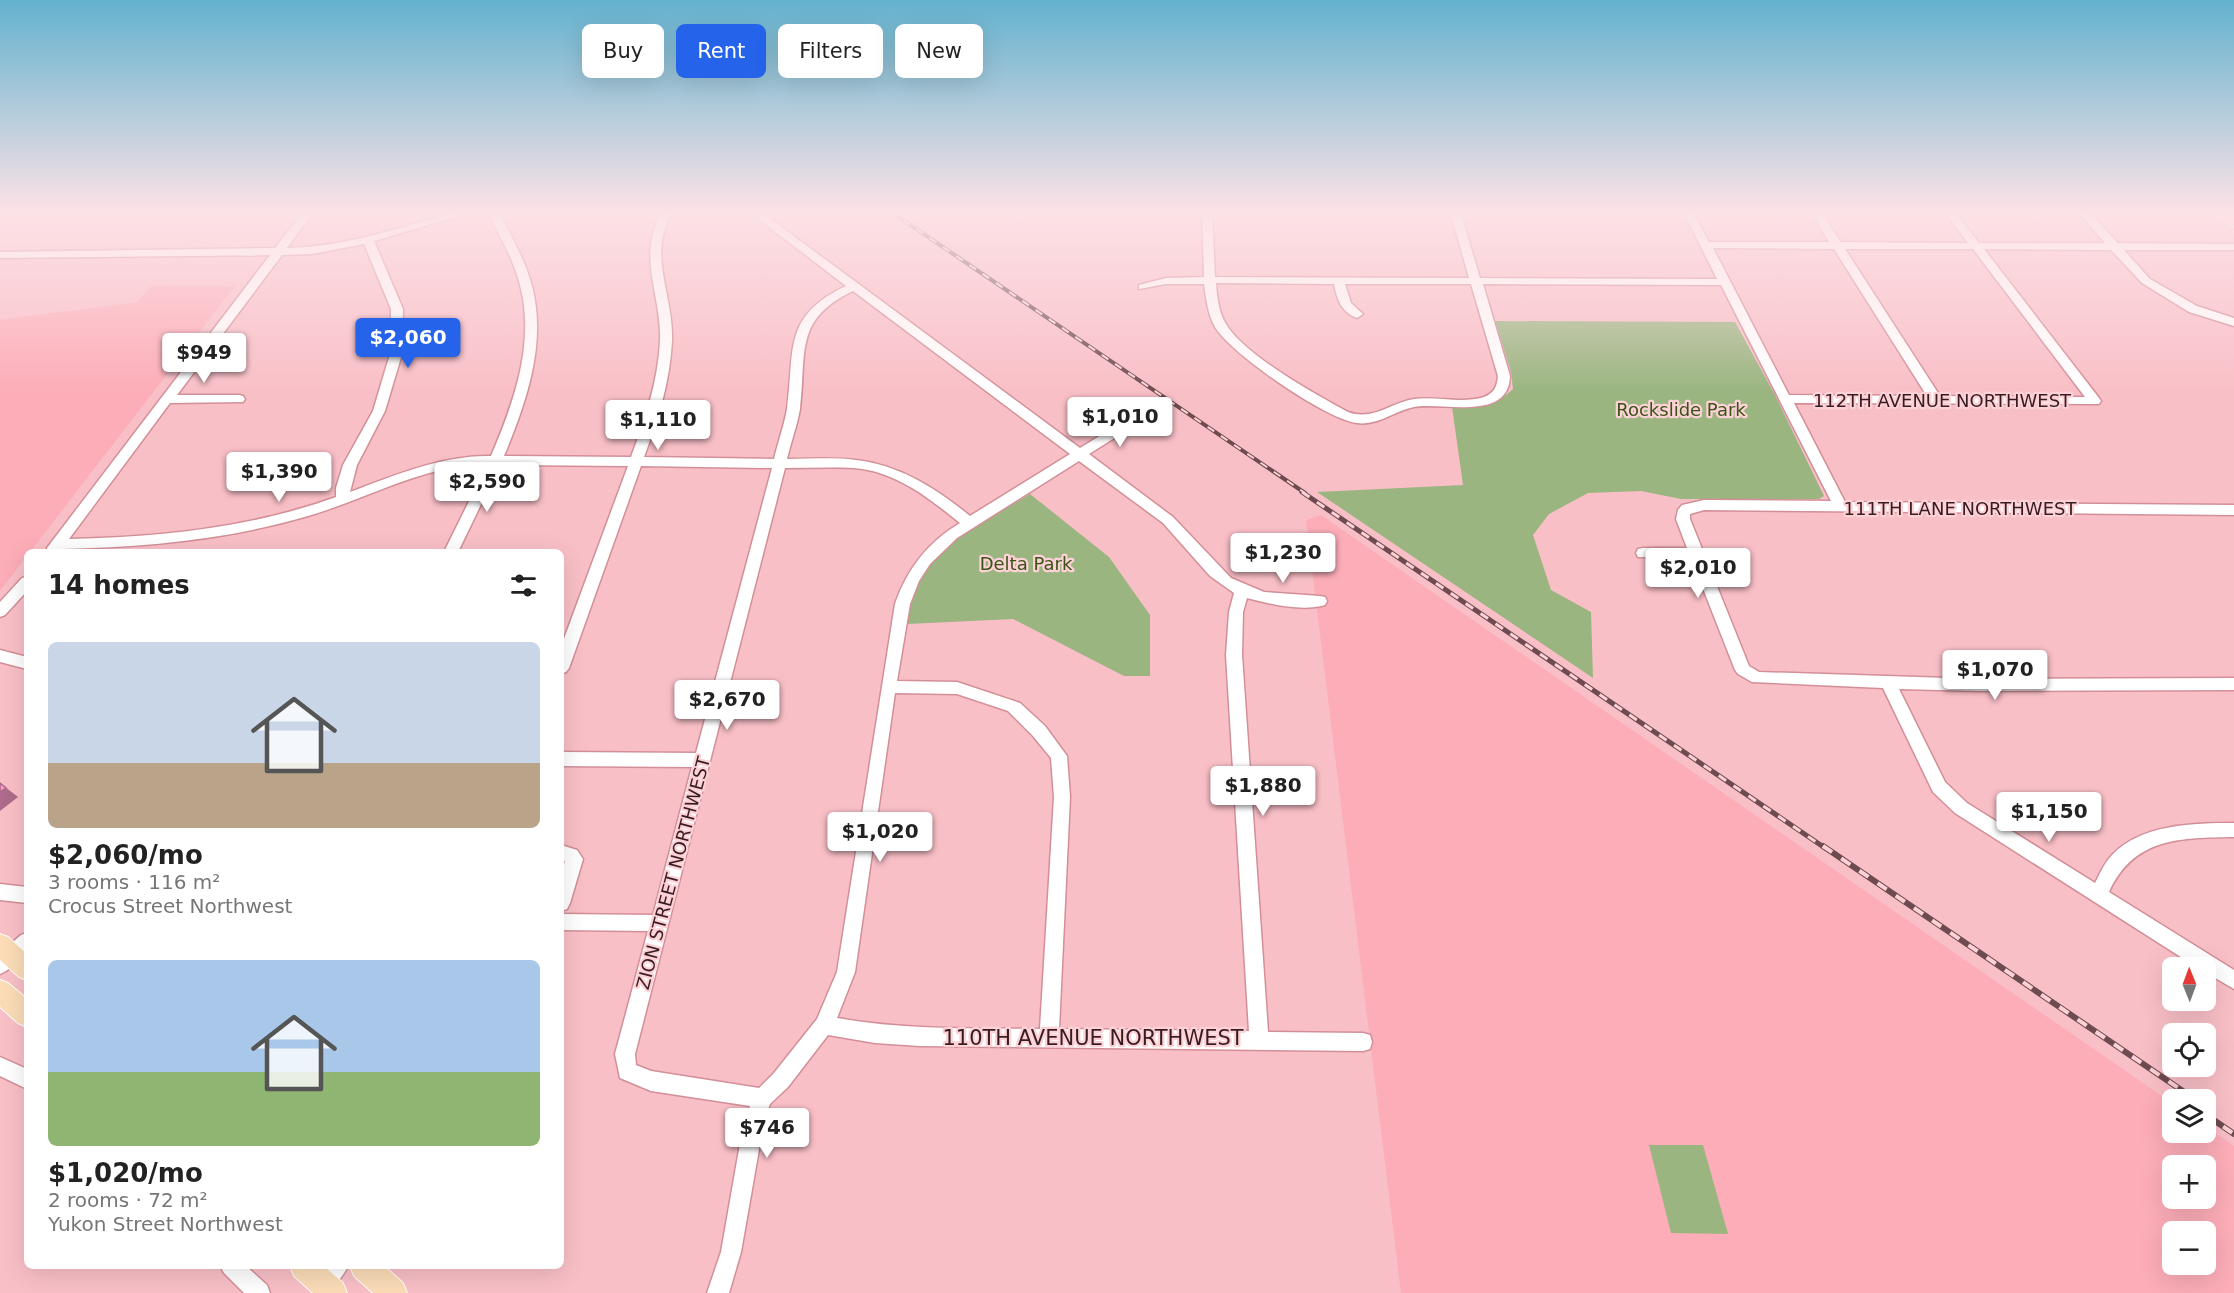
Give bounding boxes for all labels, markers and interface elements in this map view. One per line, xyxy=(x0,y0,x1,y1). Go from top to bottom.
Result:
chip: Buy xyxy=(582,24,664,78)
chip: Rent xyxy=(676,24,766,78)
chip: Filters xyxy=(778,24,883,78)
chip: New xyxy=(895,24,983,78)
pin: $2,060 xyxy=(359,318,457,369)
text: $2,060 xyxy=(369,325,447,349)
pin: $949 xyxy=(168,333,240,384)
text: $949 xyxy=(176,340,232,364)
street label: 112TH AVENUE NORTHWEST xyxy=(1813,390,2072,411)
pin: $1,010 xyxy=(1071,397,1169,448)
park label: Rockslide Park xyxy=(1616,399,1746,420)
pin: $1,110 xyxy=(609,400,707,451)
text: $1,010 xyxy=(1081,404,1159,428)
text: $1,110 xyxy=(619,407,697,431)
pin: $1,390 xyxy=(230,452,328,503)
text: $1,390 xyxy=(240,459,318,483)
pin: $2,590 xyxy=(438,462,536,513)
text: $2,590 xyxy=(448,469,526,493)
street label: 111TH LANE NORTHWEST xyxy=(1844,498,2077,519)
pin: $1,230 xyxy=(1234,533,1332,584)
text: $1,230 xyxy=(1244,540,1322,564)
pin: $2,010 xyxy=(1649,548,1747,599)
park label: Delta Park xyxy=(980,553,1073,574)
text: $2,010 xyxy=(1659,555,1737,579)
icon: filters xyxy=(507,569,540,602)
text: 14 homes xyxy=(48,570,190,600)
pin: $1,070 xyxy=(1946,650,2044,701)
text: $1,070 xyxy=(1956,657,2034,681)
pin: $2,670 xyxy=(678,680,776,731)
icon: home xyxy=(240,681,348,789)
text: $2,670 xyxy=(688,687,766,711)
street label: ZION STREET NORTHWEST xyxy=(632,753,715,992)
pin: $1,880 xyxy=(1214,766,1312,817)
text: $1,880 xyxy=(1224,773,1302,797)
pin: $1,150 xyxy=(2000,792,2098,843)
text: $1,150 xyxy=(2010,799,2088,823)
pin: $1,020 xyxy=(831,812,929,863)
text: $1,020 xyxy=(841,819,919,843)
text: $2,060/mo xyxy=(48,840,203,870)
text: 3 rooms · 116 m² xyxy=(48,870,220,894)
text: Crocus Street Northwest xyxy=(48,894,292,918)
north arrow xyxy=(2162,957,2216,1011)
map controls xyxy=(2162,957,2216,1275)
icon: home xyxy=(240,999,348,1107)
button: locate xyxy=(2162,1023,2216,1077)
street label: 110TH AVENUE NORTHWEST xyxy=(942,1026,1244,1050)
button: layers xyxy=(2162,1089,2216,1143)
pin: $746 xyxy=(731,1108,803,1159)
text: $746 xyxy=(739,1115,795,1139)
button: + xyxy=(2162,1155,2216,1209)
text: $1,020/mo xyxy=(48,1158,203,1188)
text: 2 rooms · 72 m² xyxy=(48,1188,208,1212)
text: Yukon Street Northwest xyxy=(48,1212,283,1236)
button: − xyxy=(2162,1221,2216,1275)

